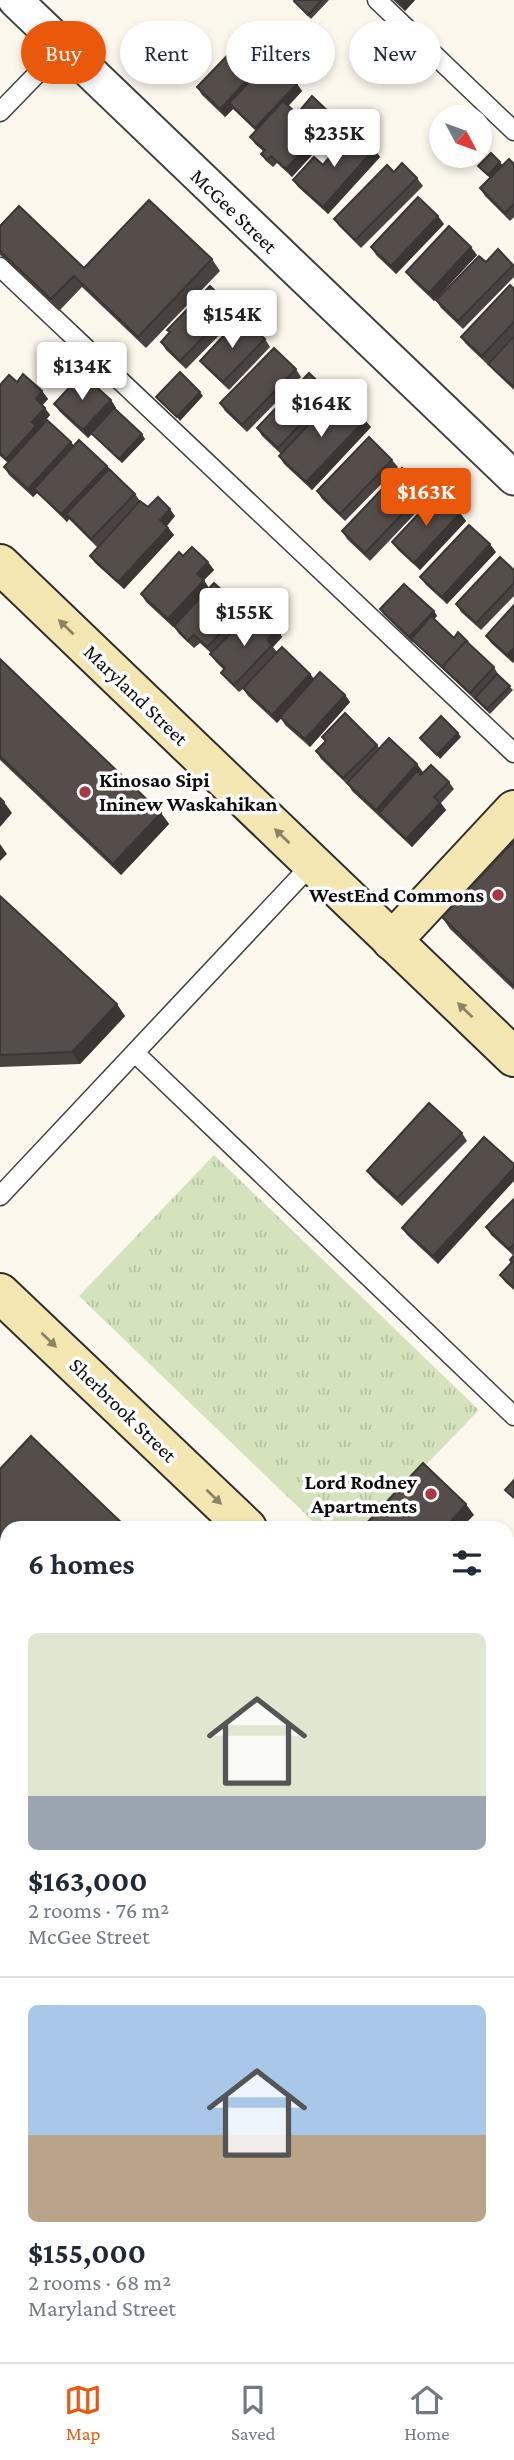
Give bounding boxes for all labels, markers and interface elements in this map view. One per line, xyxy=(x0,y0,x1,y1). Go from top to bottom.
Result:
chip: Buy xyxy=(21,21,106,84)
chip: Rent xyxy=(120,21,212,84)
chip: Filters xyxy=(226,21,335,84)
chip: New xyxy=(349,21,441,84)
north arrow xyxy=(429,105,492,168)
map controls xyxy=(429,105,492,168)
pin: $235K xyxy=(285,110,383,169)
text: $235K xyxy=(304,119,364,145)
street label: McGee Street xyxy=(186,164,283,259)
pin: $154K xyxy=(183,290,281,350)
text: $154K xyxy=(203,300,261,326)
pin: $134K xyxy=(33,342,131,402)
text: $134K xyxy=(53,352,111,378)
pin: $164K xyxy=(272,380,370,439)
text: $164K xyxy=(291,389,351,415)
pin: $163K xyxy=(377,468,475,528)
text: $163K xyxy=(397,478,455,504)
pin: $155K xyxy=(195,588,293,648)
text: $155K xyxy=(215,598,273,624)
one-way arrow xyxy=(57,619,74,636)
street label: Maryland Street xyxy=(79,639,194,751)
place label: Kinosao Sipi Ininew Waskahikan xyxy=(99,768,278,816)
marker: Kinosao Sipi Ininew Waskahikan xyxy=(77,784,93,800)
one-way arrow xyxy=(274,828,291,844)
place label: WestEnd Commons xyxy=(308,883,484,907)
marker: WestEnd Commons xyxy=(490,887,506,903)
one-way arrow xyxy=(456,1002,473,1019)
one-way arrow xyxy=(41,1331,58,1348)
street label: Sherbrook Street xyxy=(64,1353,182,1468)
place label: Lord Rodney Apartments xyxy=(305,1470,418,1518)
marker: Lord Rodney Apartments xyxy=(423,1486,439,1502)
one-way arrow xyxy=(205,1488,222,1504)
icon: filters xyxy=(448,1544,486,1582)
text: 6 homes xyxy=(28,1547,135,1580)
icon: home xyxy=(194,1678,320,1804)
text: $163,000 xyxy=(28,1864,147,1897)
text: 2 rooms · 76 m² xyxy=(28,1897,169,1923)
text: McGee Street xyxy=(28,1923,150,1949)
icon: home xyxy=(194,2050,320,2176)
text: $155,000 xyxy=(28,2236,146,2269)
text: 2 rooms · 68 m² xyxy=(28,2269,171,2295)
text: Maryland Street xyxy=(28,2295,176,2321)
tab: Map xyxy=(64,2381,102,2444)
tab: Saved xyxy=(231,2381,275,2444)
tab: Home xyxy=(404,2381,450,2444)

